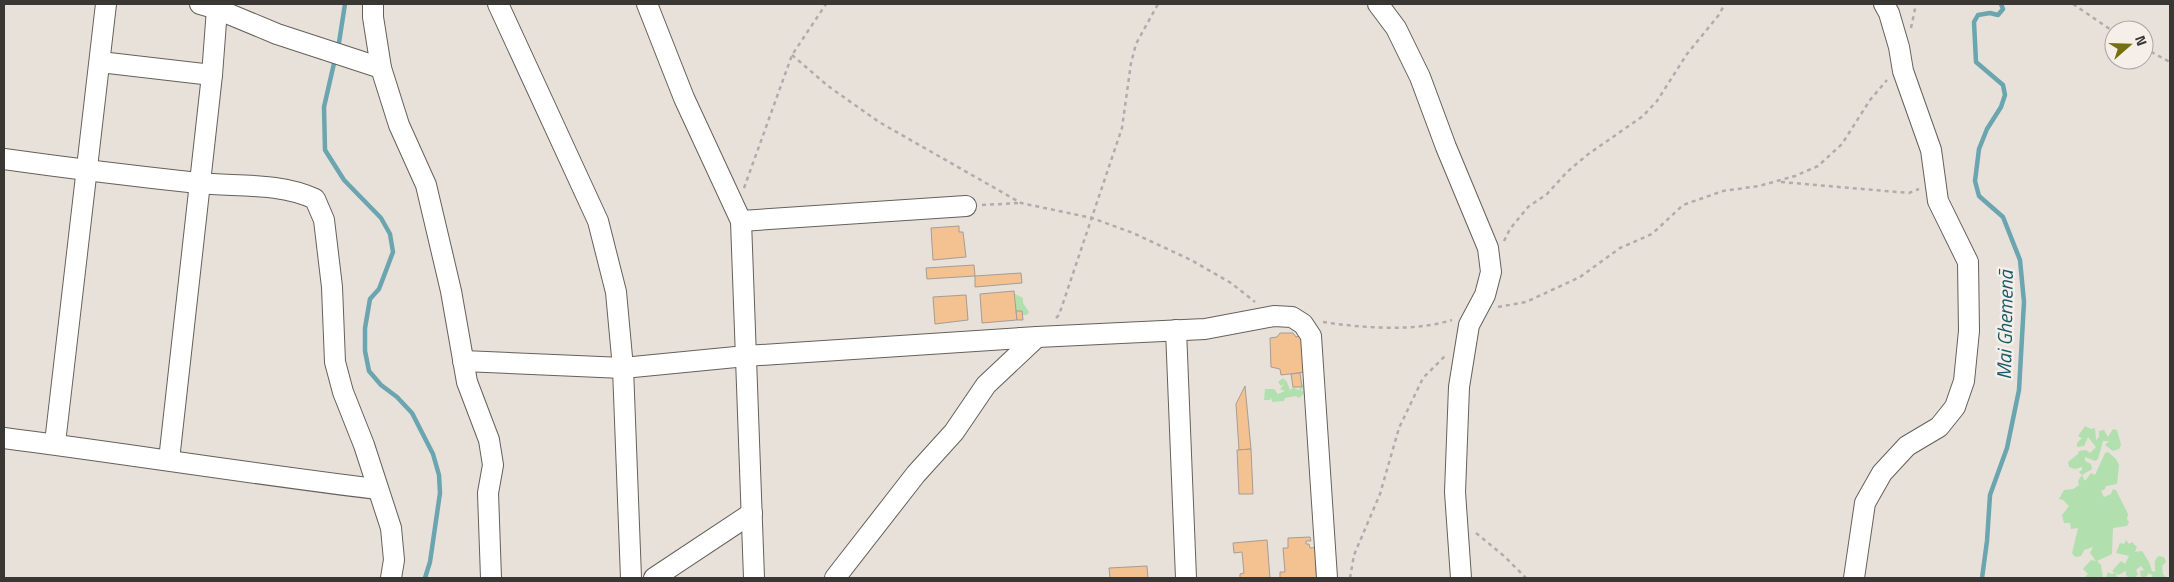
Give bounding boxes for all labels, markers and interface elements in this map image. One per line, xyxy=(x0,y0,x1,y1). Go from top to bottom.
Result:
north arrow xyxy=(2104,20,2154,70)
text: N xyxy=(2130,32,2153,49)
water label: Mai Ghemenā xyxy=(1988,268,2021,380)

